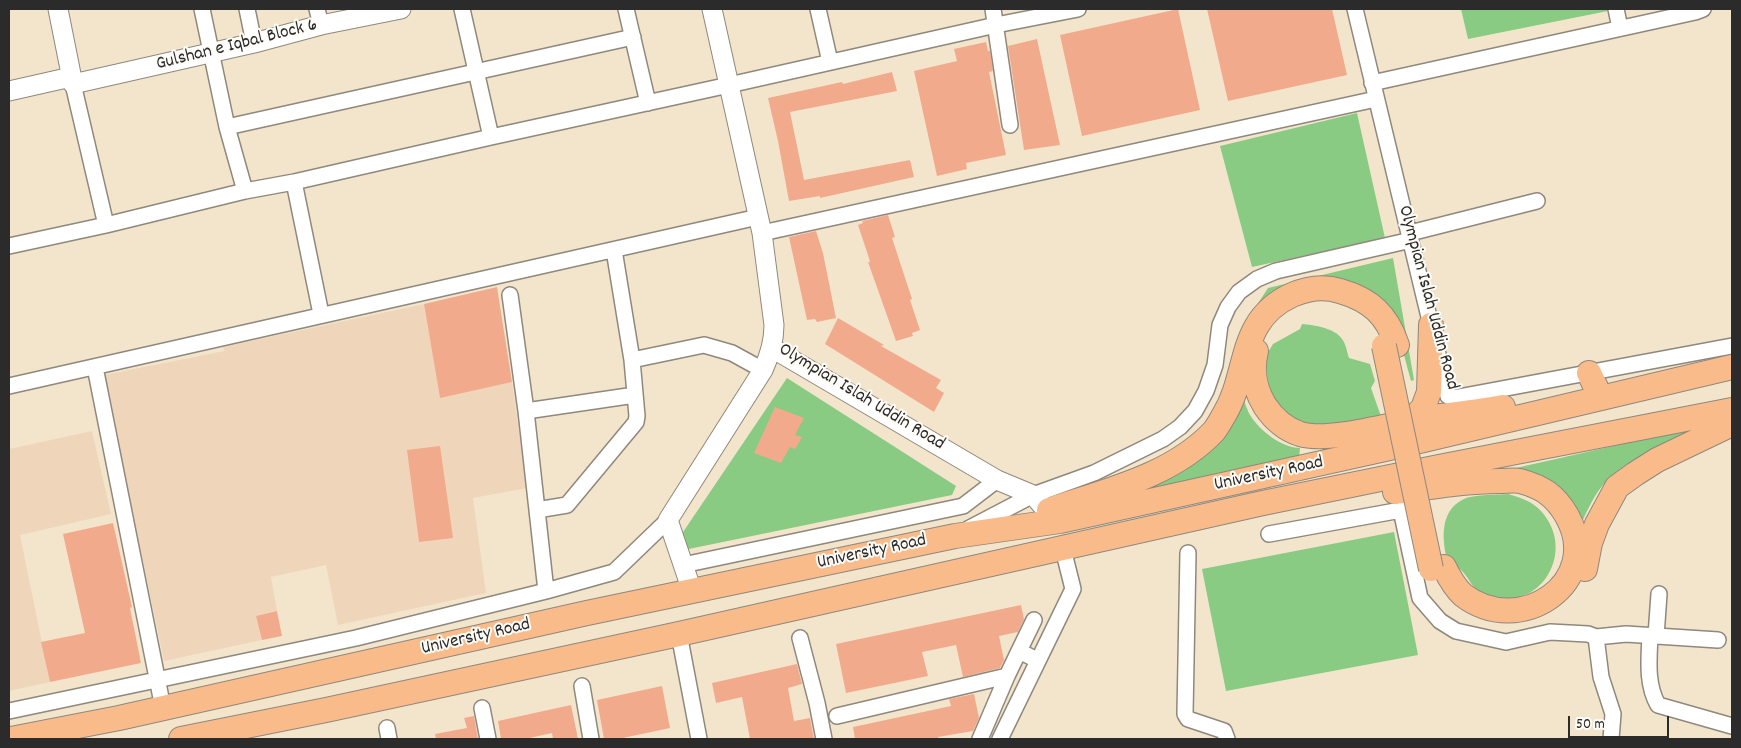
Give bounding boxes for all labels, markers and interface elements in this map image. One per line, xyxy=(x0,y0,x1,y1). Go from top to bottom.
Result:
street label: Gulshan e Iqbal Block 6 xyxy=(154,15,320,77)
street label: Olympian Islah Uddin Road xyxy=(1391,203,1463,393)
street label: Olympian Islah Uddin Road xyxy=(774,339,948,457)
street label: University Road xyxy=(1212,452,1326,498)
street label: University Road xyxy=(815,530,929,576)
street label: University Road xyxy=(419,614,533,662)
scale bar xyxy=(1571,706,1672,738)
text: 50 m xyxy=(1576,714,1605,736)

